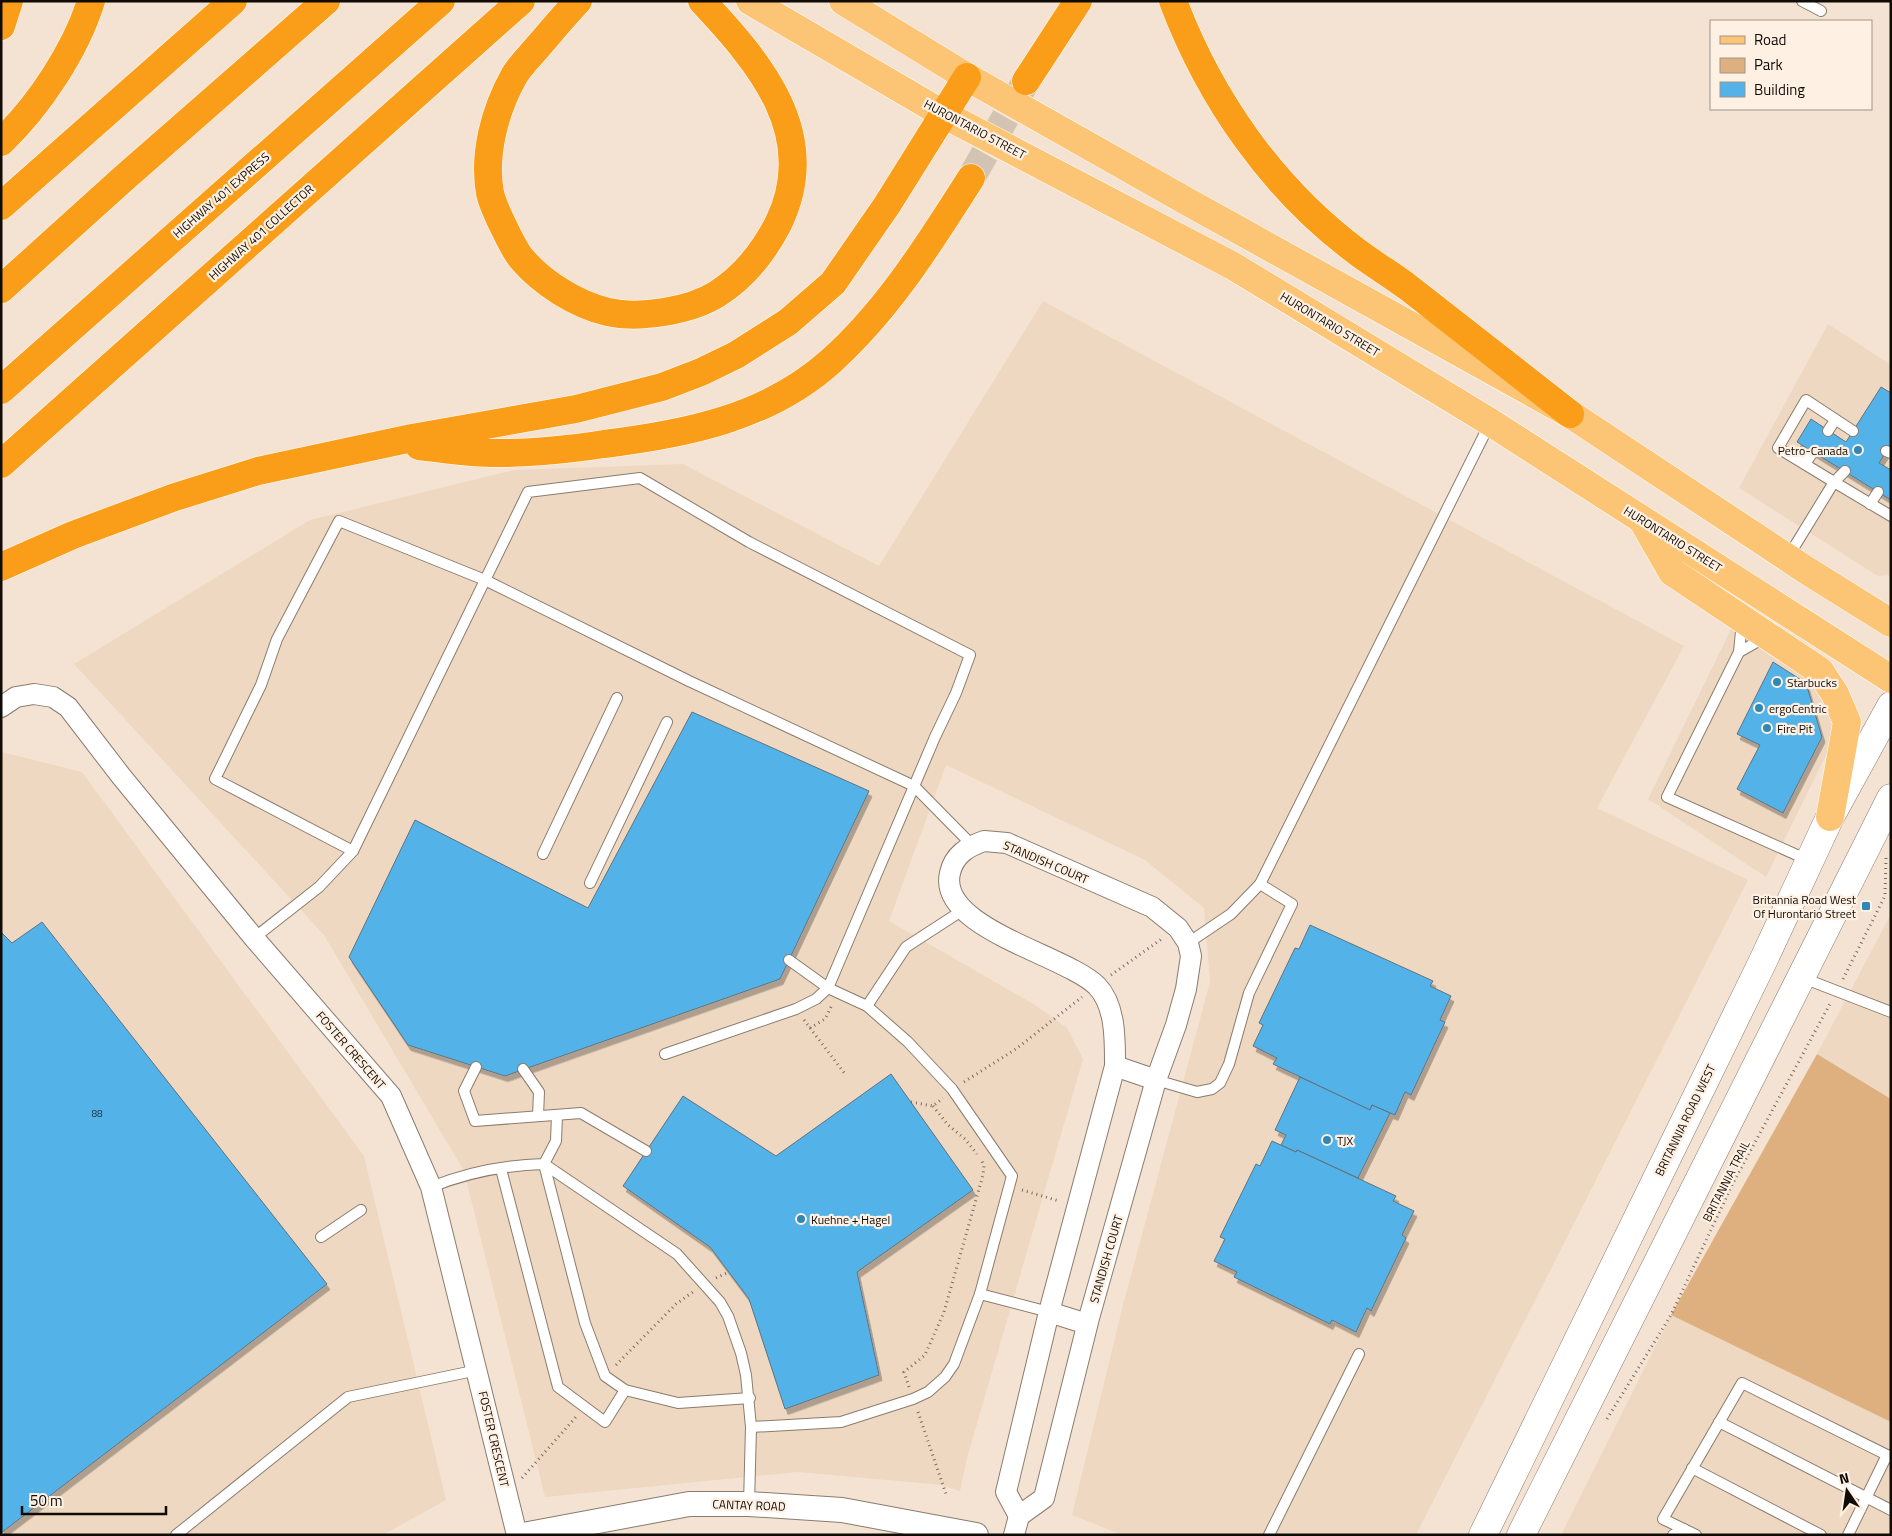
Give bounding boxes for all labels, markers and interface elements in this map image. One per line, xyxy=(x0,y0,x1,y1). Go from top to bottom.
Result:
legend xyxy=(1710,20,1872,110)
text: Road xyxy=(1754,28,1786,51)
text: Park xyxy=(1754,53,1783,76)
text: Building xyxy=(1754,78,1805,101)
street label: HURONTARIO STREET xyxy=(921,94,1030,164)
street label: HIGHWAY 401 EXPRESS xyxy=(168,148,274,242)
street label: HIGHWAY 401 COLLECTOR xyxy=(204,180,318,284)
street label: HURONTARIO STREET xyxy=(1277,287,1384,362)
place label: Petro-Canada xyxy=(1778,441,1848,460)
marker: Petro-Canada xyxy=(1852,444,1864,456)
street label: HURONTARIO STREET xyxy=(1620,501,1726,577)
place label: Starbucks xyxy=(1787,673,1837,692)
marker: Starbucks xyxy=(1771,676,1783,688)
place label: ergoCentric xyxy=(1769,699,1827,718)
marker: ergoCentric xyxy=(1753,702,1765,714)
place label: Fire Pit xyxy=(1777,719,1813,738)
marker: Fire Pit xyxy=(1761,722,1773,734)
street label: STANDISH COURT xyxy=(1000,835,1092,889)
place label: Britannia Road West Of Hurontario Street xyxy=(1753,890,1857,923)
marker: Britannia Road West Of Hurontario Street xyxy=(1860,900,1872,912)
street label: FOSTER CRESCENT xyxy=(312,1007,391,1094)
street label: BRITANNIA ROAD WEST xyxy=(1650,1060,1721,1179)
house number: 88 xyxy=(91,1106,103,1121)
place label: TJX xyxy=(1337,1131,1354,1150)
marker: TJX xyxy=(1321,1134,1333,1146)
street label: BRITANNIA TRAIL xyxy=(1697,1137,1755,1225)
place label: Kuehne + Hagel xyxy=(811,1210,890,1229)
street label: STANDISH COURT xyxy=(1084,1212,1128,1305)
marker: Kuehne + Hagel xyxy=(795,1213,807,1225)
street label: FOSTER CRESCENT xyxy=(474,1389,514,1490)
north arrow xyxy=(1822,1466,1872,1516)
text: N xyxy=(1837,1467,1851,1489)
scale bar xyxy=(22,1484,166,1516)
text: 50 m xyxy=(30,1489,63,1512)
street label: CANTAY ROAD xyxy=(712,1494,786,1516)

